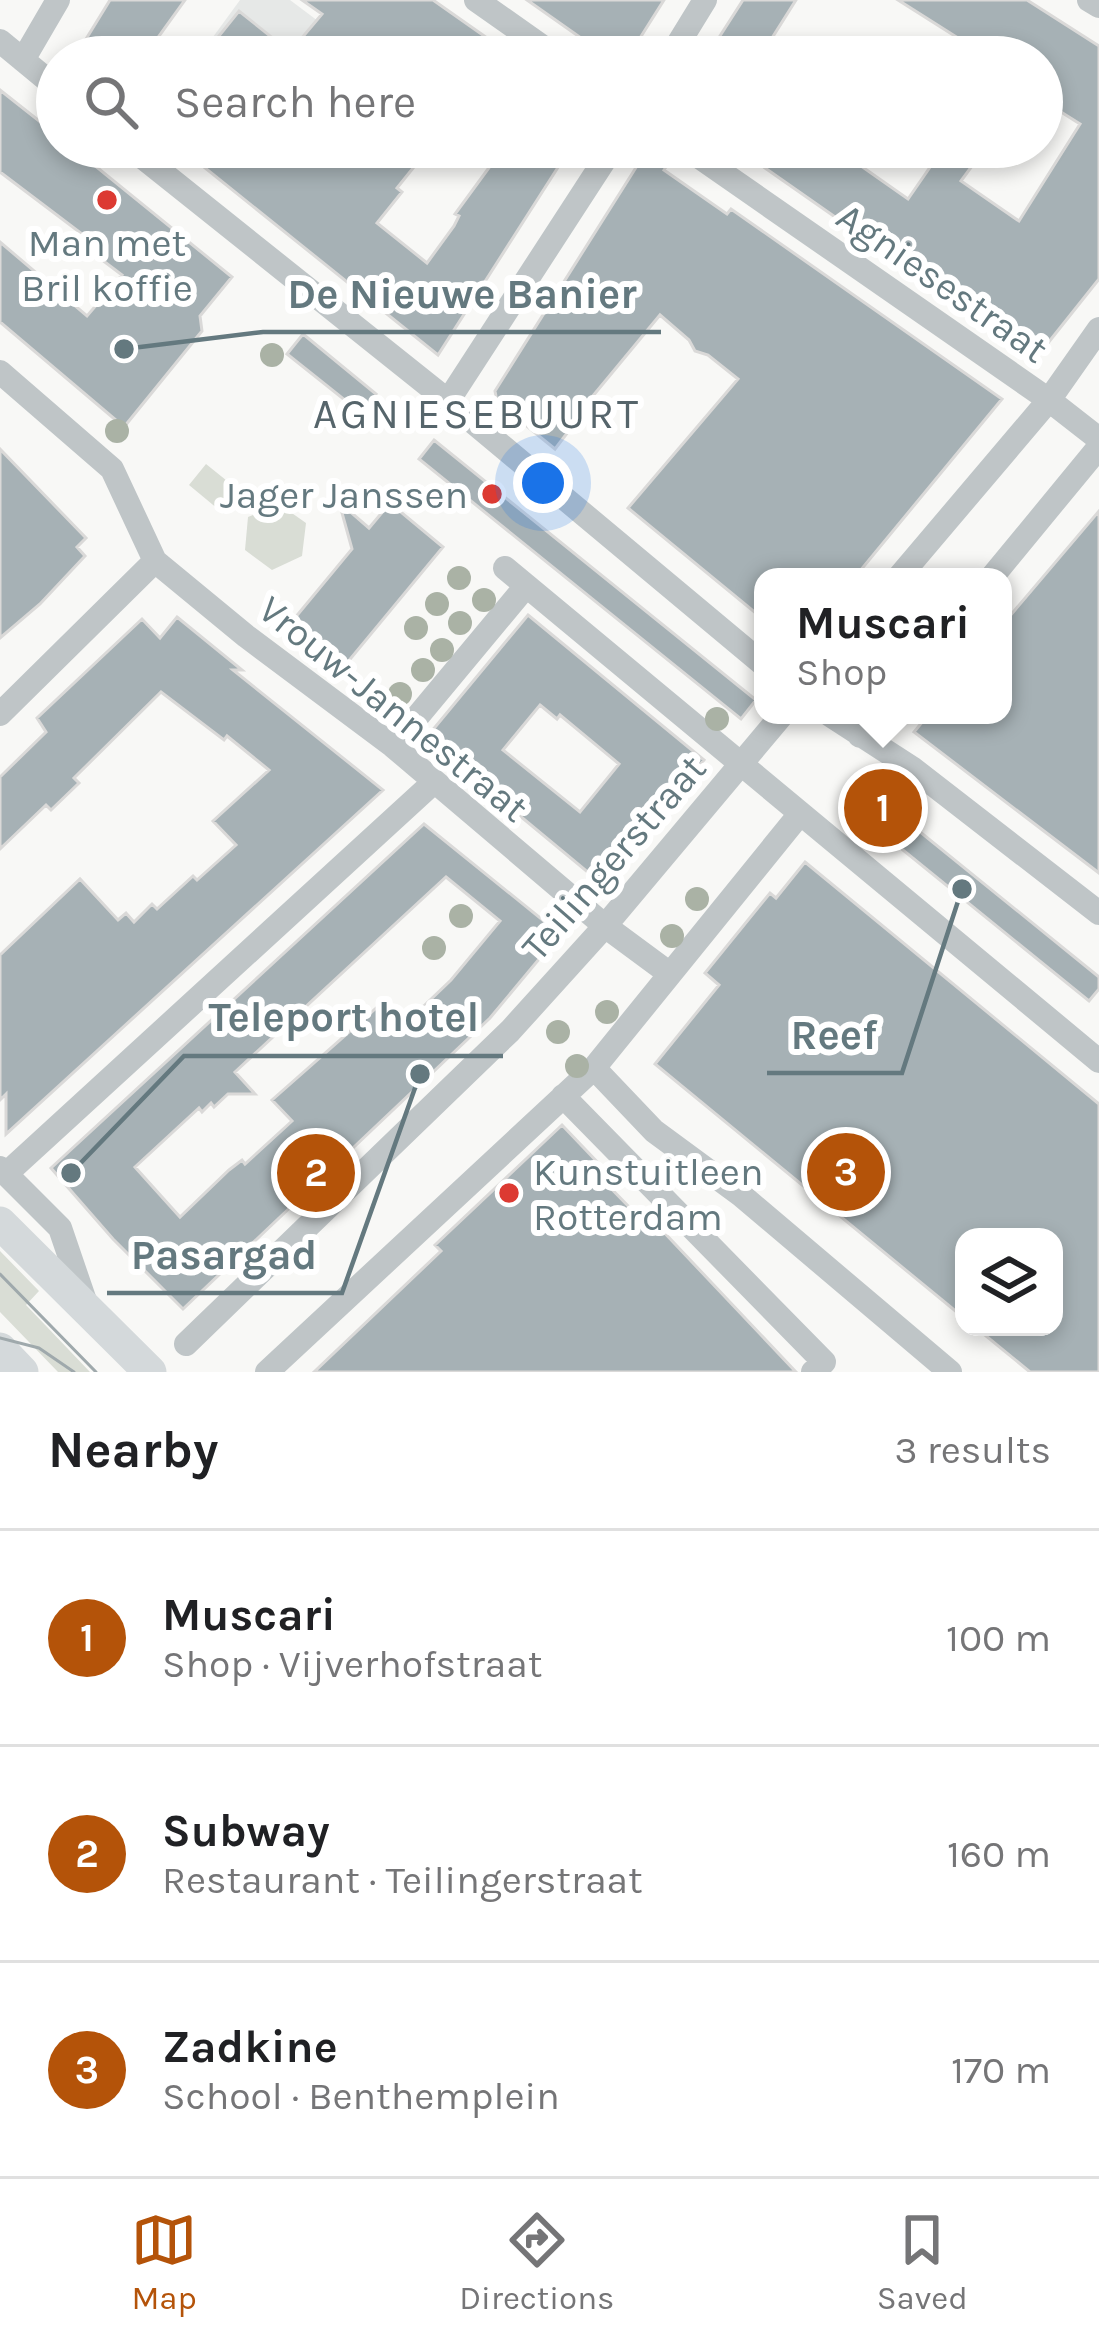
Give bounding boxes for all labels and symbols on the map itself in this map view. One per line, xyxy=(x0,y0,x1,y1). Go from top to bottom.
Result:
marker: Man met Bril koffie xyxy=(94,187,120,213)
street label: Agniesestraat xyxy=(828,193,1057,372)
place label: Man met Bril koffie xyxy=(21,220,193,311)
callout: De Nieuwe Banier xyxy=(263,254,661,332)
text: De Nieuwe Banier xyxy=(287,269,637,319)
district label: AGNIESEBUURT xyxy=(313,389,641,439)
your location xyxy=(513,453,573,513)
place label: Jager Janssen xyxy=(220,472,468,518)
marker: Jager Janssen xyxy=(479,481,505,507)
street label: Vrouw-Jannestraat xyxy=(249,586,537,832)
street label: Teilingerstraat xyxy=(512,745,716,970)
pin: 1 xyxy=(844,763,922,853)
callout: Teleport hotel xyxy=(184,978,503,1056)
text: Teleport hotel xyxy=(209,992,479,1042)
callout: Reef xyxy=(767,995,902,1073)
text: Reef xyxy=(791,1010,878,1060)
pin: 3 xyxy=(807,1127,885,1217)
pin: 2 xyxy=(277,1128,355,1218)
place label: Kunstuitleen Rotterdam xyxy=(533,1149,763,1240)
marker: Kunstuitleen Rotterdam xyxy=(496,1180,522,1206)
callout: Pasargad xyxy=(107,1215,342,1293)
text: Pasargad xyxy=(131,1230,317,1280)

